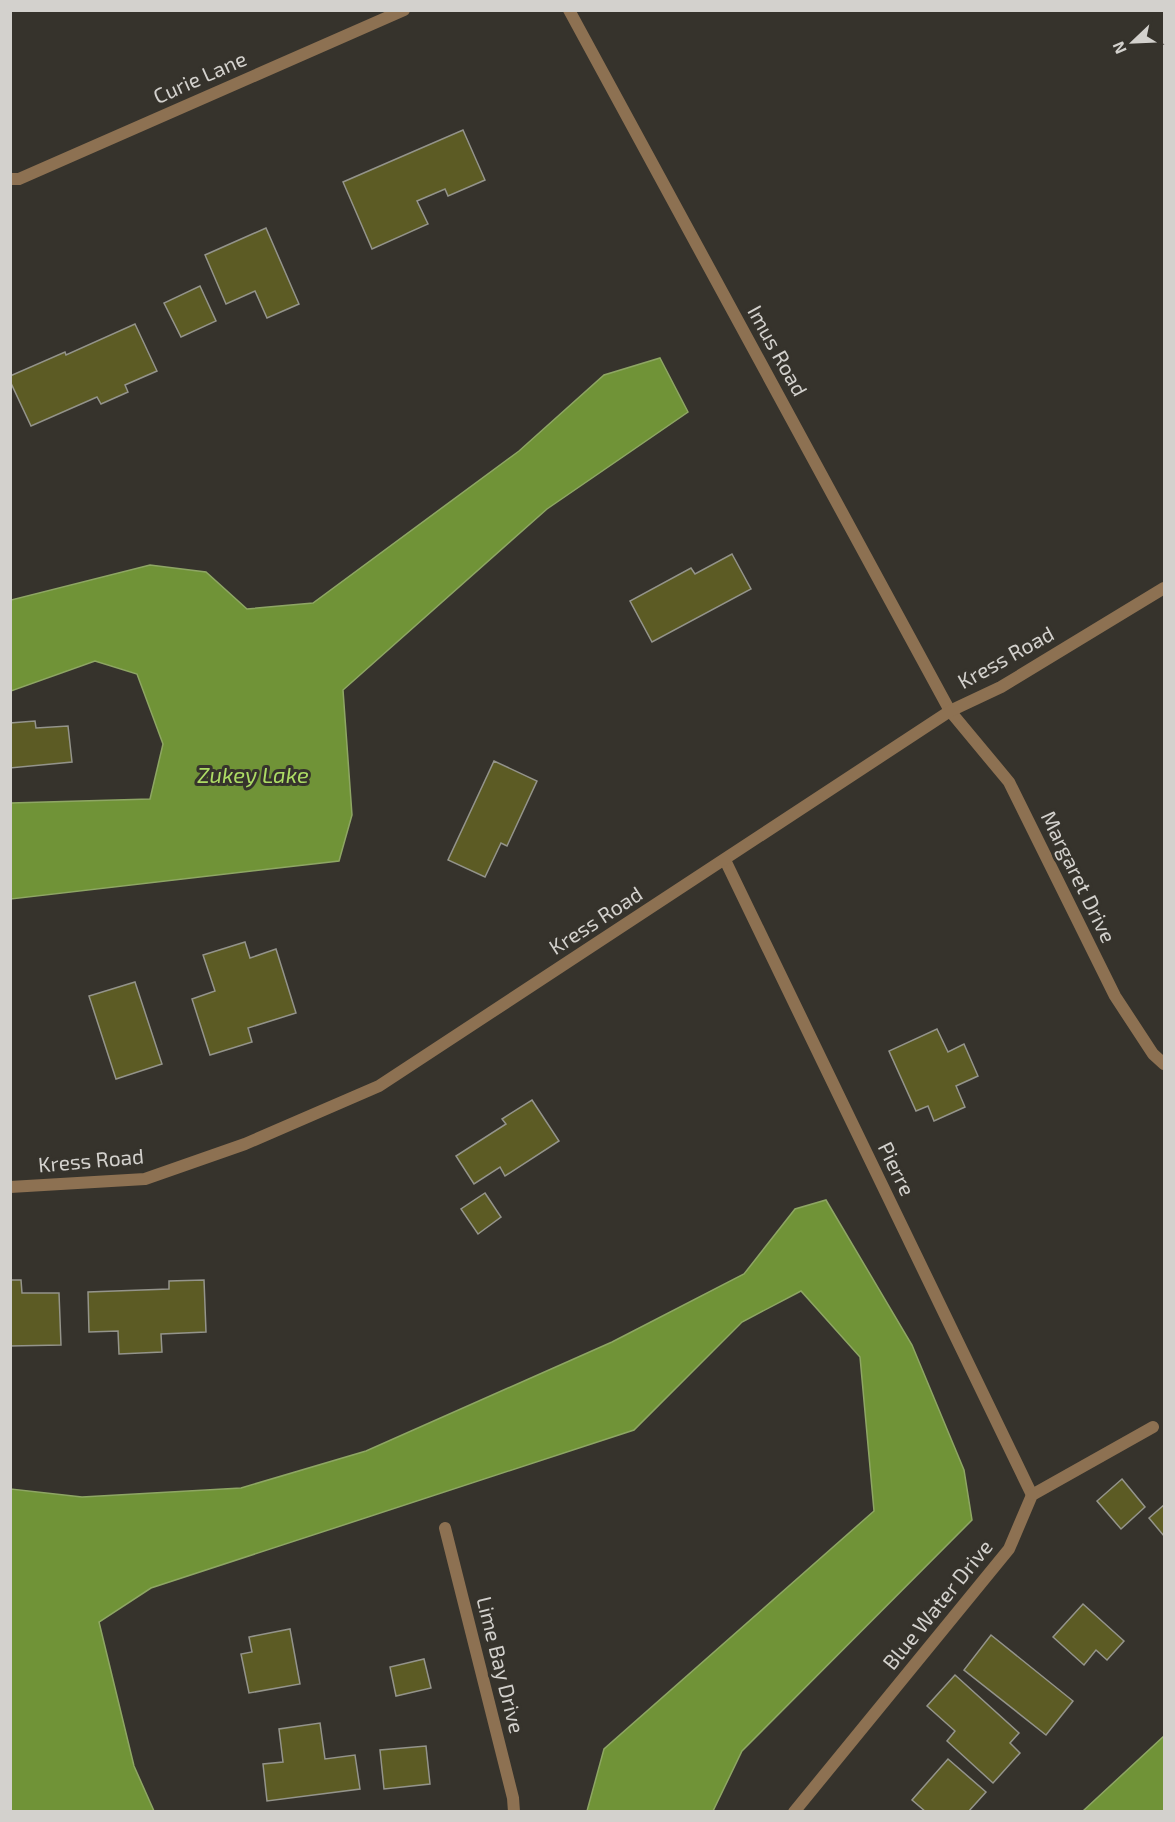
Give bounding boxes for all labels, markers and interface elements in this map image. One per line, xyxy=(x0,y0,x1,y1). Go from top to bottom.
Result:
north arrow xyxy=(1103,12,1163,72)
text: N xyxy=(1108,39,1130,57)
street label: Curie Lane xyxy=(149,45,250,108)
street label: Imus Road xyxy=(743,301,813,400)
street label: Kress Road xyxy=(953,620,1058,693)
water label: Zukey Lake xyxy=(197,761,309,788)
street label: Margaret Drive xyxy=(1037,806,1122,946)
street label: Kress Road xyxy=(544,880,647,959)
street label: Pierre xyxy=(874,1137,921,1199)
street label: Kress Road xyxy=(37,1142,145,1177)
street label: Blue Water Drive xyxy=(877,1534,997,1674)
street label: Lime Bay Drive xyxy=(472,1594,531,1736)

